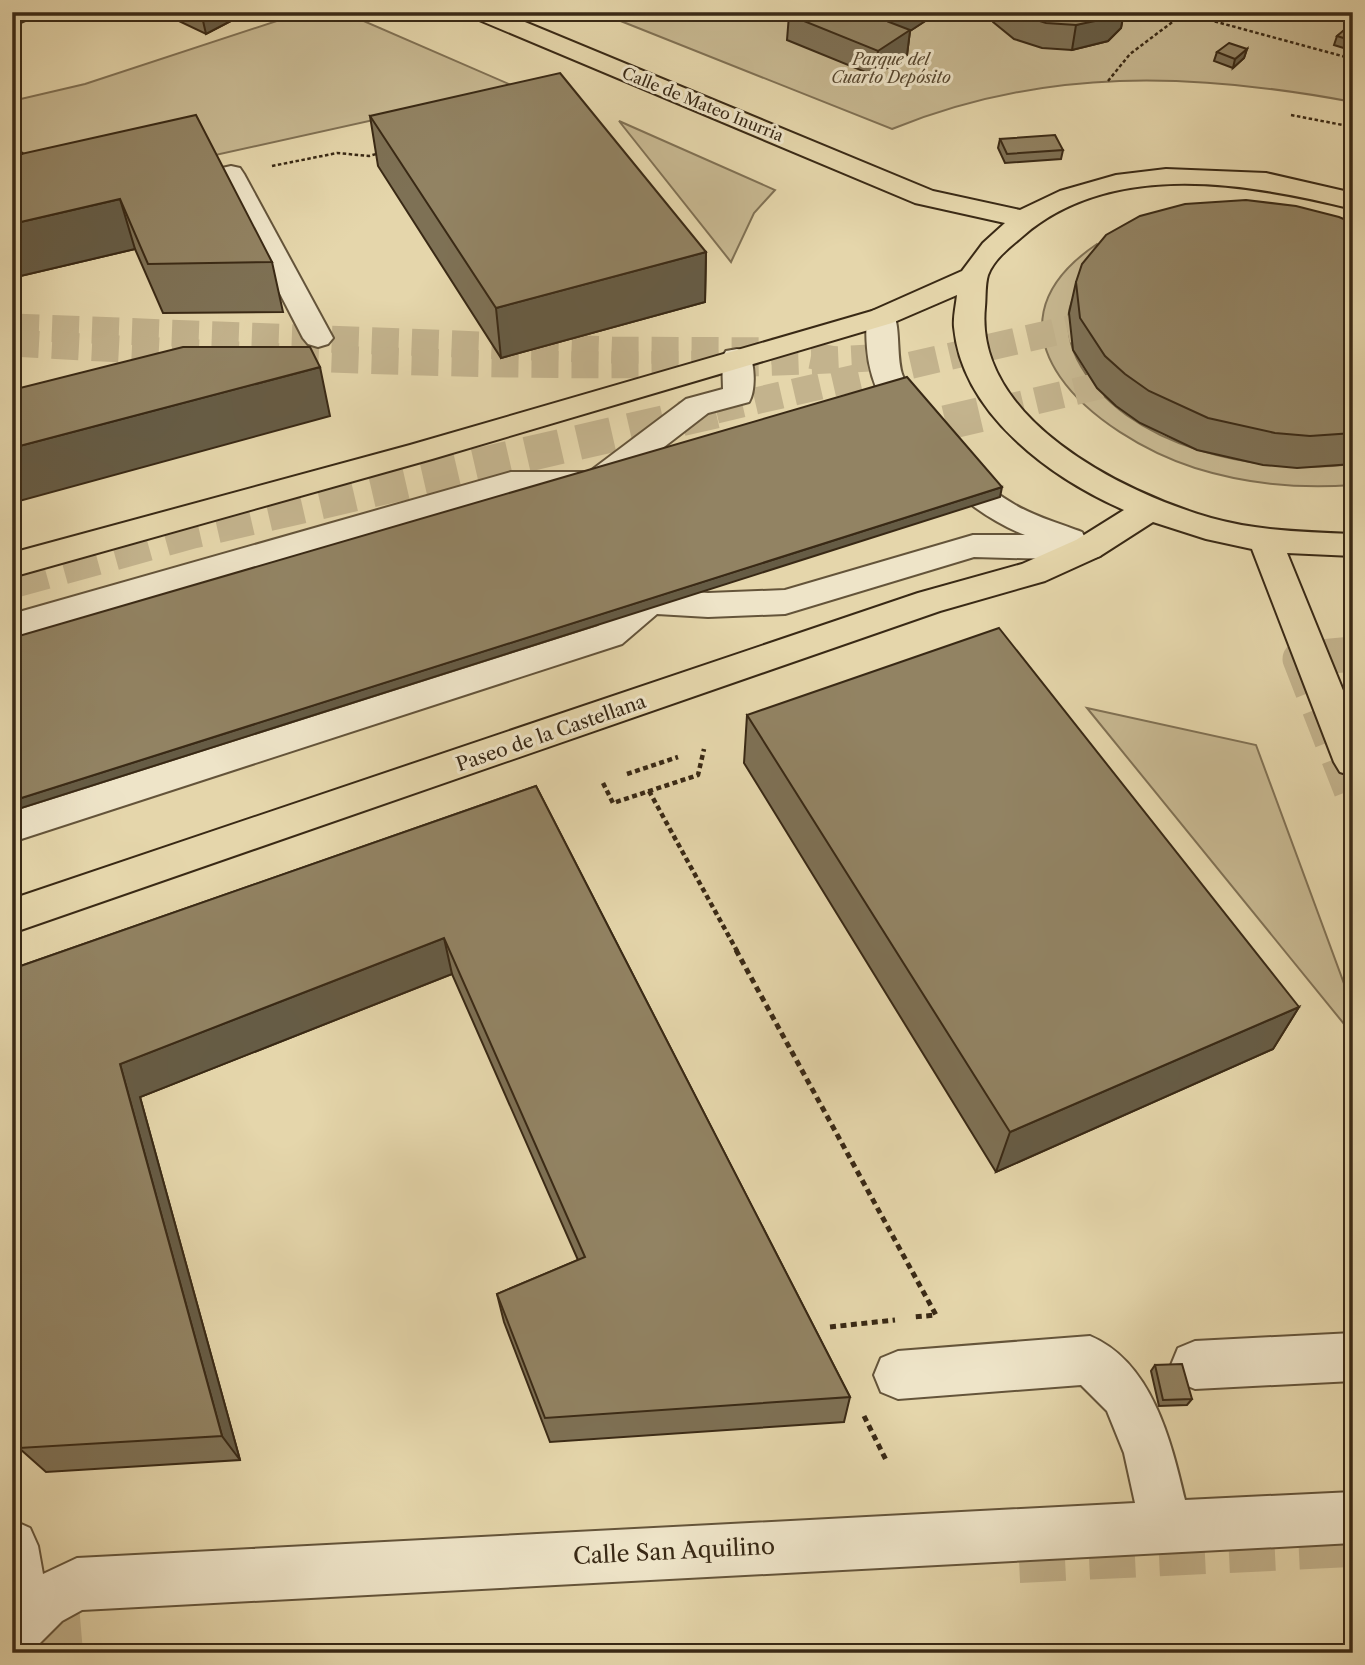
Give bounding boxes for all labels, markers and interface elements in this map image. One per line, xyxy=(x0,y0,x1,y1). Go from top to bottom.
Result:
park label: Parque del Cuarto Depósito xyxy=(831,49,951,87)
street label: Calle de Mateo Inurria xyxy=(619,62,787,146)
street label: Paseo de la Castellana xyxy=(453,690,649,776)
street label: Calle San Aquilino xyxy=(572,1532,776,1570)

